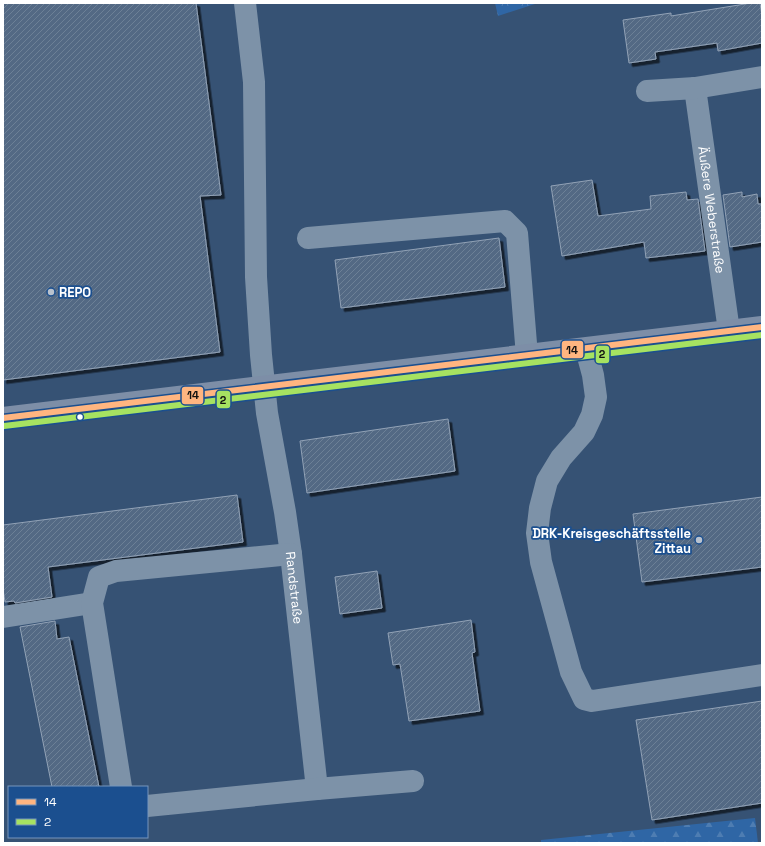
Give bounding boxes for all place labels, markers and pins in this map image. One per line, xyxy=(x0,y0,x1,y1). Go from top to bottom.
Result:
place label: REPO xyxy=(59,284,91,301)
marker: REPO xyxy=(46,287,56,297)
unlabelled marker xyxy=(75,412,85,422)
place label: DRK-Kreisgeschäftsstelle Zittau xyxy=(532,525,691,557)
marker: DRK-Kreisgeschäftsstelle Zittau xyxy=(694,535,704,545)

